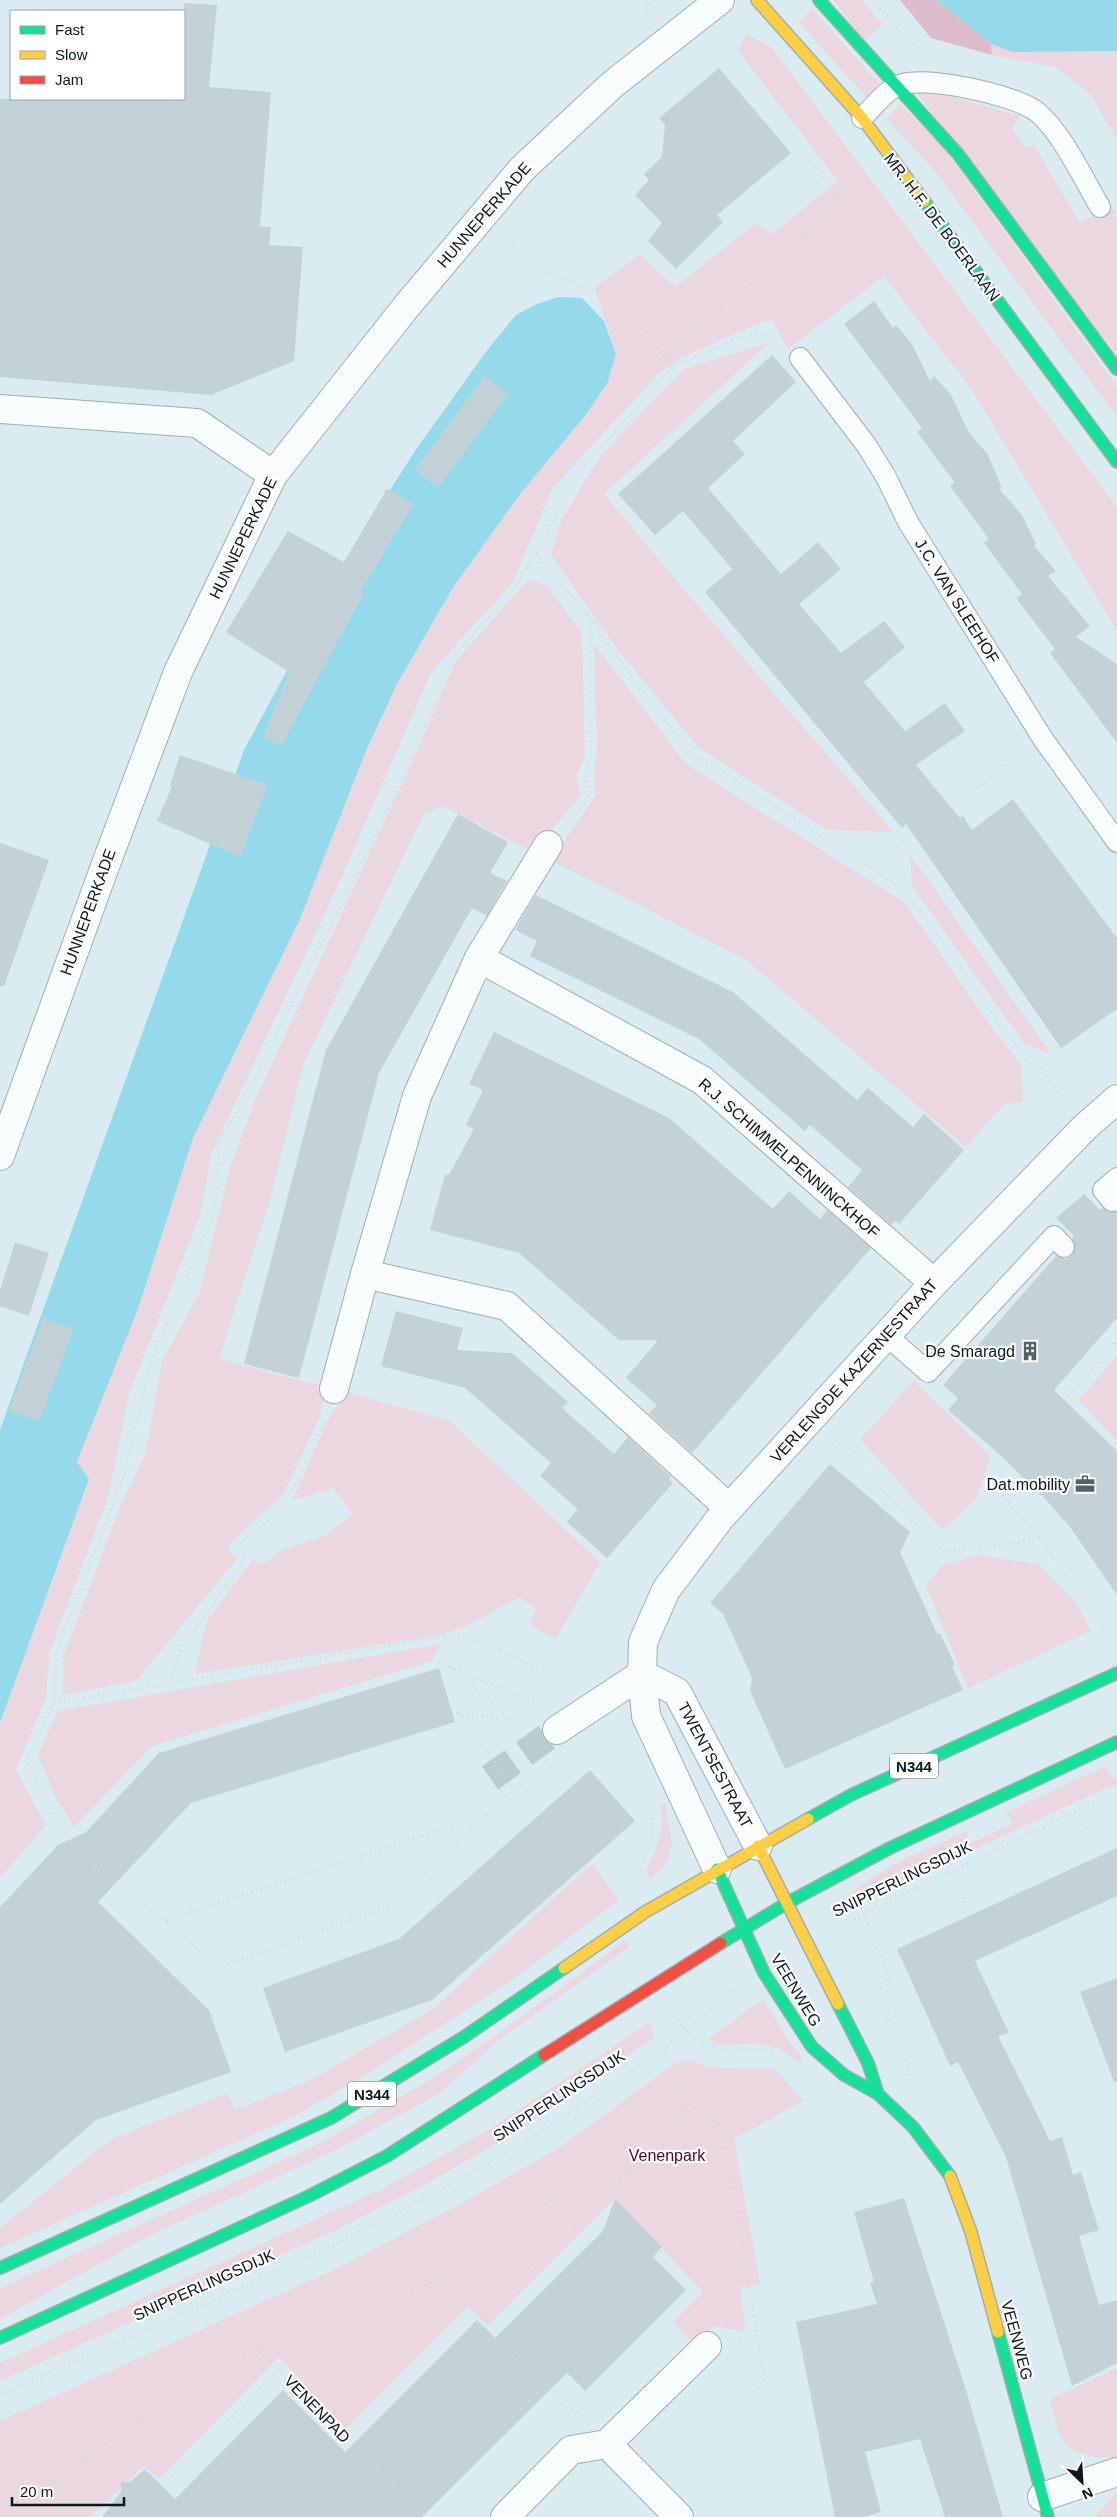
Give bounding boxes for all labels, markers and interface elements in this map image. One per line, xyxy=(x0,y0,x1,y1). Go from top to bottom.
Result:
legend xyxy=(10,10,185,100)
text: Fast xyxy=(55,21,85,38)
text: Slow xyxy=(55,46,88,63)
text: Jam xyxy=(55,71,83,88)
street label: MR. H.F. DE BOERLAAN xyxy=(881,150,1003,304)
street label: HUNNEPERKADE xyxy=(434,159,534,271)
street label: HUNNEPERKADE xyxy=(206,474,280,602)
street label: J.C. VAN SLEEHOF xyxy=(912,536,1002,667)
street label: HUNNEPERKADE xyxy=(57,846,119,978)
street label: R.J. SCHIMMELPENNINCKHOF xyxy=(695,1075,883,1241)
street label: VERLENGDE KAZERNESTRAAT xyxy=(767,1276,941,1466)
building icon: De Smaragd xyxy=(1019,1340,1041,1362)
place label: De Smaragd xyxy=(925,1343,1015,1360)
office icon: Dat.mobility xyxy=(1074,1473,1096,1495)
place label: Dat.mobility xyxy=(986,1476,1070,1493)
street label: TWENTSESTRAAT xyxy=(675,1699,756,1831)
road number: N344 xyxy=(890,1754,938,1778)
street label: SNIPPERLINGSDIJK xyxy=(830,1838,975,1920)
street label: VEENWEG xyxy=(768,1951,824,2029)
street label: SNIPPERLINGSDIJK xyxy=(490,2047,628,2145)
road number: N344 xyxy=(348,2082,396,2106)
park label: Venenpark xyxy=(629,2147,706,2164)
street label: SNIPPERLINGSDIJK xyxy=(131,2246,278,2324)
street label: VEENWEG xyxy=(998,2298,1036,2382)
street label: VENENPAD xyxy=(281,2372,353,2446)
north arrow xyxy=(1057,2457,1107,2507)
scale bar xyxy=(12,2474,125,2506)
text: 20 m xyxy=(20,2483,53,2500)
text: N xyxy=(1080,2484,1095,2503)

